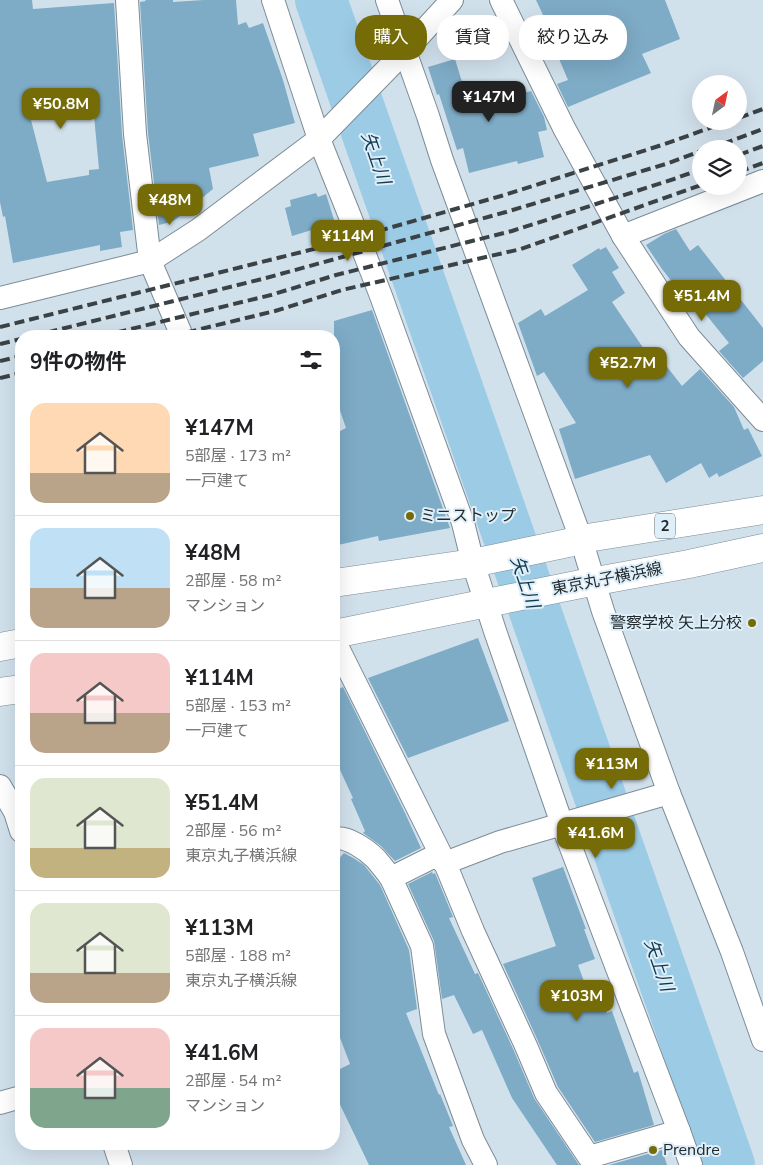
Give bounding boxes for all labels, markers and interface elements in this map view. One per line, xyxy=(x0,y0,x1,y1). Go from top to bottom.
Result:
chip: 購入 xyxy=(355,15,427,60)
chip: 賃貸 xyxy=(437,15,509,60)
chip: 絞り込み xyxy=(519,15,627,60)
north arrow xyxy=(692,75,748,130)
map controls xyxy=(692,75,747,195)
pin: ¥147M xyxy=(454,80,524,123)
text: ¥147M xyxy=(463,86,515,108)
pin: ¥50.8M xyxy=(20,88,102,130)
text: ¥50.8M xyxy=(33,93,89,115)
water label: 矢上川 xyxy=(356,129,397,189)
button: layers xyxy=(692,140,747,195)
pin: ¥48M xyxy=(140,184,200,226)
text: ¥48M xyxy=(149,189,191,211)
pin: ¥114M xyxy=(313,220,383,262)
text: ¥114M xyxy=(322,225,374,247)
pin: ¥51.4M xyxy=(661,280,743,322)
text: ¥51.4M xyxy=(674,285,730,307)
icon: filters xyxy=(297,346,325,374)
pin: ¥52.7M xyxy=(587,346,669,389)
text: 9件の物件 xyxy=(30,348,127,376)
text: ¥52.7M xyxy=(600,352,656,374)
text: ¥147M xyxy=(185,414,254,442)
icon: home xyxy=(70,423,130,483)
text: 5部屋 · 173 m² xyxy=(185,445,291,467)
text: 一戸建て xyxy=(185,470,249,492)
place label: ミニストップ xyxy=(420,505,516,527)
marker: ミニストップ xyxy=(404,510,416,522)
road number: 2 xyxy=(655,514,675,538)
text: ¥48M xyxy=(185,539,241,567)
icon: home xyxy=(70,548,130,608)
water label: 矢上川 xyxy=(505,553,546,613)
street label: 東京丸子横浜線 xyxy=(550,558,664,600)
text: 2部屋 · 58 m² xyxy=(185,570,282,592)
text: マンション xyxy=(185,595,265,617)
place label: 警察学校 矢上分校 xyxy=(610,612,742,634)
marker: 警察学校 矢上分校 xyxy=(746,617,758,629)
text: ¥114M xyxy=(185,664,254,692)
icon: home xyxy=(70,673,130,733)
text: 5部屋 · 153 m² xyxy=(185,695,291,717)
text: 一戸建て xyxy=(185,720,249,742)
pin: ¥113M xyxy=(577,748,647,790)
text: ¥113M xyxy=(586,753,638,775)
text: ¥51.4M xyxy=(185,789,259,817)
icon: home xyxy=(70,798,130,858)
pin: ¥41.6M xyxy=(555,816,637,859)
text: 2部屋 · 56 m² xyxy=(185,820,282,842)
text: ¥41.6M xyxy=(568,822,624,844)
text: 東京丸子横浜線 xyxy=(185,845,297,867)
text: ¥113M xyxy=(185,914,254,942)
icon: home xyxy=(70,923,130,983)
water label: 矢上川 xyxy=(639,936,680,996)
text: 5部屋 · 188 m² xyxy=(185,945,291,967)
text: 東京丸子横浜線 xyxy=(185,970,297,992)
pin: ¥103M xyxy=(542,980,612,1022)
text: ¥103M xyxy=(551,985,603,1007)
text: ¥41.6M xyxy=(185,1039,259,1067)
icon: home xyxy=(70,1048,130,1108)
text: 2部屋 · 54 m² xyxy=(185,1070,282,1092)
text: マンション xyxy=(185,1095,265,1117)
place label: Prendre xyxy=(663,1139,720,1161)
marker: Prendre xyxy=(647,1144,659,1156)

